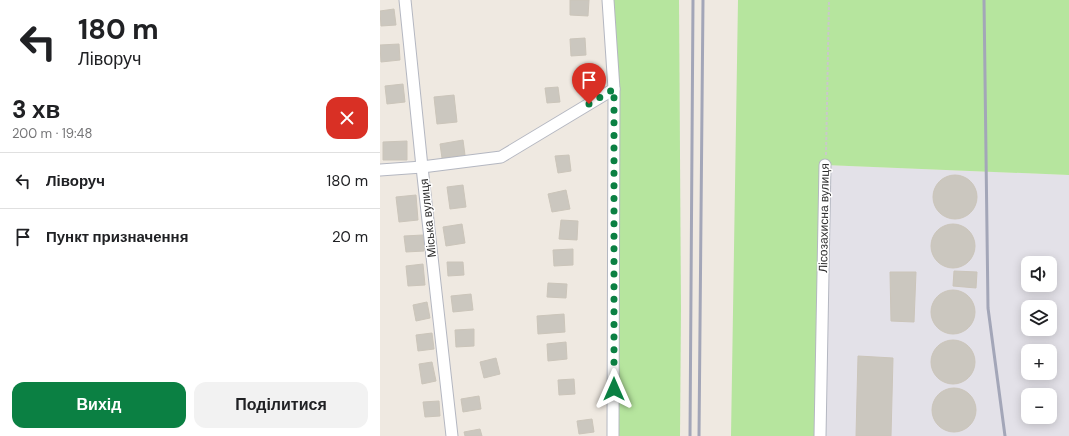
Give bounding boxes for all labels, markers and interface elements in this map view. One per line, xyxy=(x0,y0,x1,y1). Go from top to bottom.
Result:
text: 180 m xyxy=(78,11,159,48)
icon: left xyxy=(12,16,64,68)
text: Ліворуч xyxy=(78,47,141,71)
pin xyxy=(572,63,606,104)
icon: arrive xyxy=(578,69,600,91)
text: 3 хв xyxy=(12,94,60,125)
button: close xyxy=(326,97,368,139)
text: 200 m · 19:48 xyxy=(12,125,92,142)
street label: Лісозахисна вулиця xyxy=(815,163,833,273)
icon: left xyxy=(12,170,34,192)
text: Ліворуч xyxy=(46,171,105,191)
text: 180 m xyxy=(327,171,368,191)
street label: Міська вулиця xyxy=(416,178,440,258)
icon: arrive xyxy=(12,226,34,248)
text: Пункт призначення xyxy=(46,227,188,247)
text: 20 m xyxy=(332,227,368,247)
map controls xyxy=(1021,256,1057,424)
button: sound xyxy=(1021,256,1057,292)
button: layers xyxy=(1021,300,1057,336)
button: + xyxy=(1021,344,1057,380)
position arrow xyxy=(593,368,635,410)
button: Вихід xyxy=(12,382,186,428)
button: Поділитися xyxy=(194,382,368,428)
button: − xyxy=(1021,388,1057,424)

